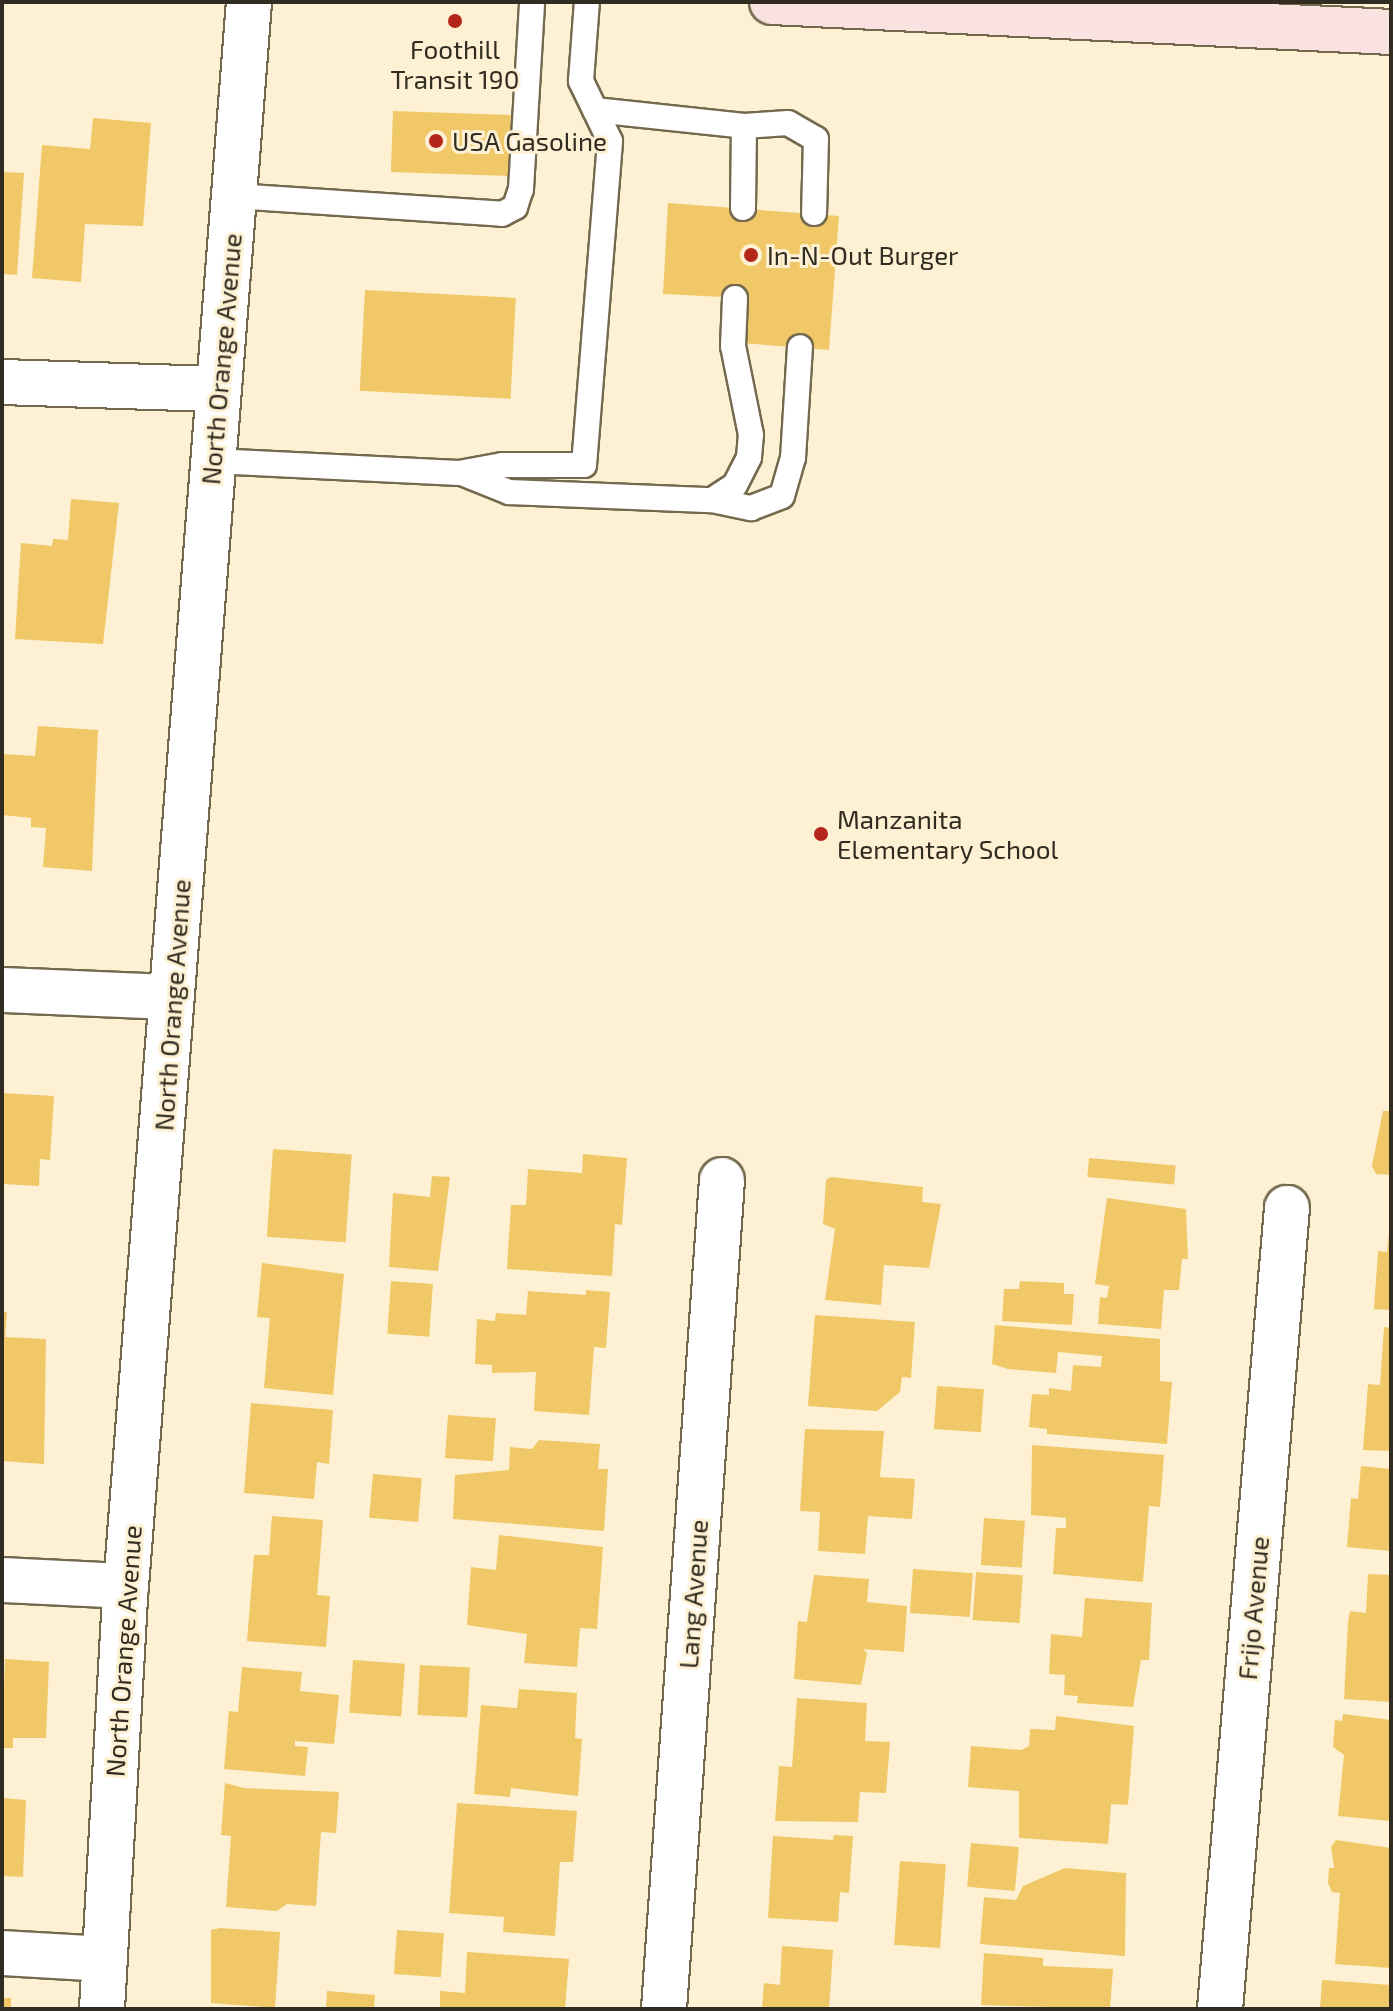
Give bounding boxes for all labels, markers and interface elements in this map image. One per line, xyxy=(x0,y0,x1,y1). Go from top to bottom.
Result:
marker: Foothill Transit 190 xyxy=(446,12,464,30)
place label: Foothill Transit 190 xyxy=(391,33,519,94)
place label: USA Gasoline xyxy=(452,125,608,157)
marker: USA Gasoline xyxy=(427,132,445,150)
street label: North Orange Avenue xyxy=(194,232,248,486)
place label: In-N-Out Burger xyxy=(767,239,959,271)
marker: In-N-Out Burger xyxy=(742,246,760,264)
place label: Manzanita Elementary School xyxy=(837,803,1059,864)
marker: Manzanita Elementary School xyxy=(812,825,830,843)
street label: North Orange Avenue xyxy=(148,878,196,1132)
street label: Lang Avenue xyxy=(672,1518,714,1670)
street label: North Orange Avenue xyxy=(99,1524,147,1778)
street label: Frijo Avenue xyxy=(1231,1535,1275,1681)

